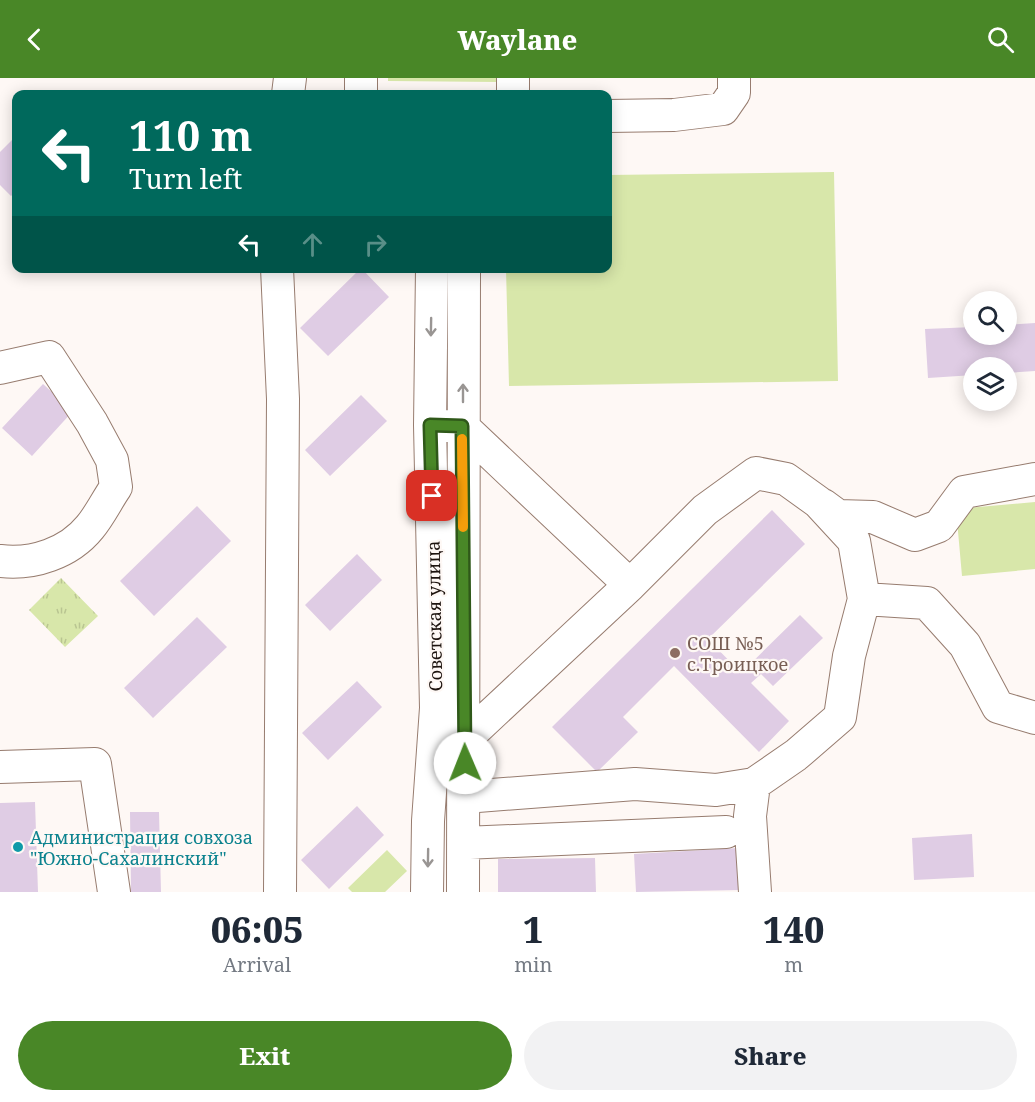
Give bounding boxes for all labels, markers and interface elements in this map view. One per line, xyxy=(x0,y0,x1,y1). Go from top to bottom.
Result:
text: Waylane xyxy=(458,21,577,58)
icon: back xyxy=(18,23,51,56)
icon: search xyxy=(984,23,1017,56)
text: 110 m xyxy=(129,106,253,163)
icon: left xyxy=(30,114,108,192)
text: Turn left xyxy=(129,160,242,197)
icon: left xyxy=(233,228,266,261)
icon: ahead xyxy=(296,228,329,261)
icon: right xyxy=(359,228,392,261)
map controls xyxy=(963,291,1017,411)
button: search xyxy=(963,291,1017,345)
one-way arrow xyxy=(425,316,437,336)
button: layers xyxy=(963,357,1017,411)
one-way arrow xyxy=(457,383,469,403)
pin xyxy=(406,470,457,521)
icon: arrive xyxy=(415,479,448,512)
street label: Советская улица xyxy=(421,540,447,692)
place label: СОШ №5 с.Троицкое xyxy=(687,631,788,676)
marker: СОШ №5 с.Троицкое xyxy=(668,646,682,660)
position arrow xyxy=(433,731,497,795)
place label: Администрация совхоза "Южно-Сахалинский" xyxy=(30,825,253,870)
marker: Администрация совхоза "Южно-Сахалинский" xyxy=(11,840,25,854)
one-way arrow xyxy=(422,847,433,867)
text: 06:05 xyxy=(211,905,304,954)
text: 1 xyxy=(523,905,544,954)
text: 140 xyxy=(763,905,824,954)
text: Arrival xyxy=(223,951,291,978)
text: min xyxy=(514,951,552,978)
text: m xyxy=(784,951,803,978)
button: Exit xyxy=(18,1021,512,1090)
button: Share xyxy=(524,1021,1017,1090)

